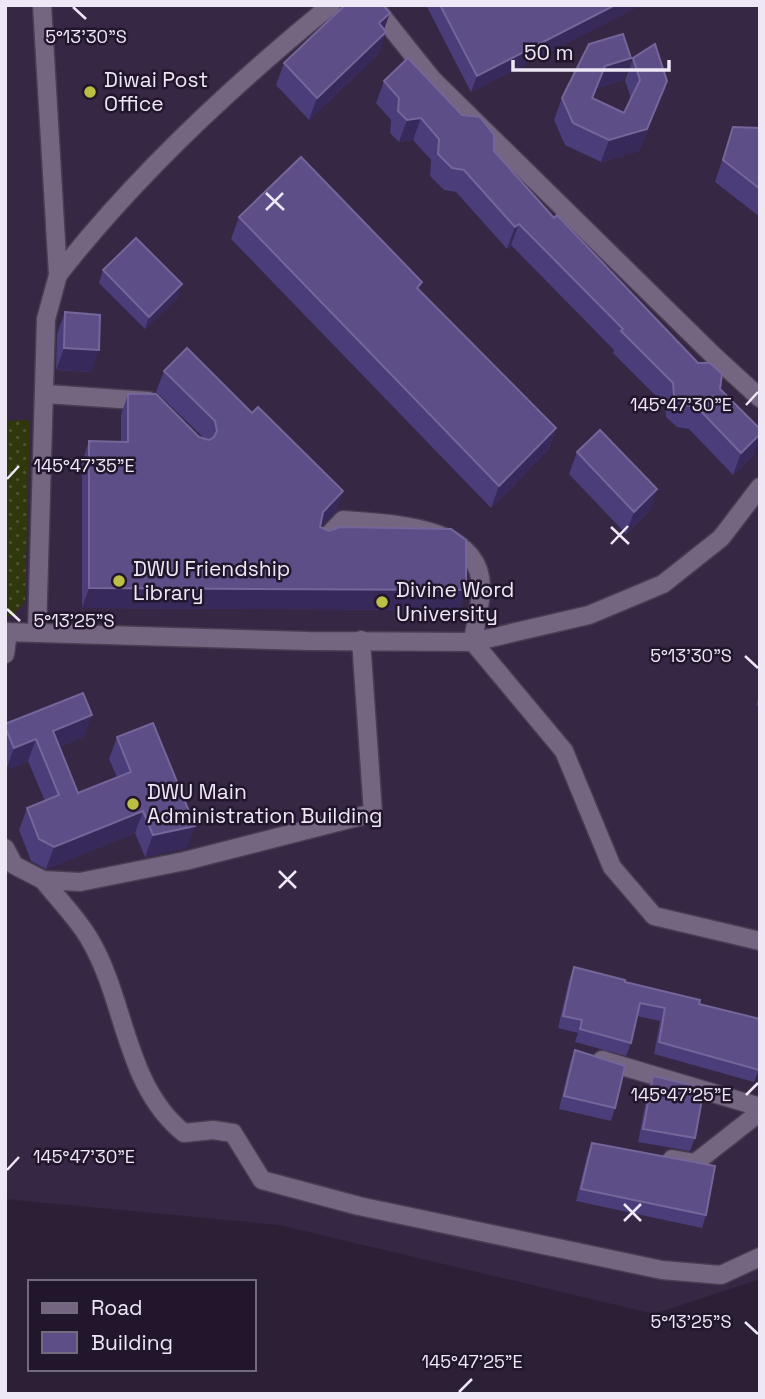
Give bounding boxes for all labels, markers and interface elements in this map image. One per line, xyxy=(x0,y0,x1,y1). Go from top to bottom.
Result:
text: 5°13'30"S xyxy=(45,25,127,48)
scale bar xyxy=(513,28,669,72)
text: 50 m xyxy=(524,39,574,66)
place label: Diwai Post Office xyxy=(104,66,208,117)
marker: Diwai Post Office xyxy=(82,84,98,100)
text: 145°47'30"E xyxy=(630,393,732,416)
text: 145°47'35"E xyxy=(33,454,135,477)
place label: DWU Friendship Library xyxy=(133,555,290,606)
marker: DWU Friendship Library xyxy=(111,573,127,589)
place label: Divine Word University xyxy=(396,576,514,627)
marker: Divine Word University xyxy=(374,594,390,610)
text: 5°13'25"S xyxy=(34,609,114,632)
text: 5°13'30"S xyxy=(650,644,732,667)
place label: DWU Main Administration Building xyxy=(147,778,383,829)
marker: DWU Main Administration Building xyxy=(125,796,141,812)
text: 145°47'25"E xyxy=(630,1083,732,1106)
text: 145°47'30"E xyxy=(33,1145,135,1168)
legend xyxy=(28,1280,256,1371)
text: Road xyxy=(91,1294,143,1321)
text: 5°13'25"S xyxy=(651,1310,731,1333)
text: Building xyxy=(91,1329,173,1356)
text: 145°47'25"E xyxy=(421,1350,523,1373)

